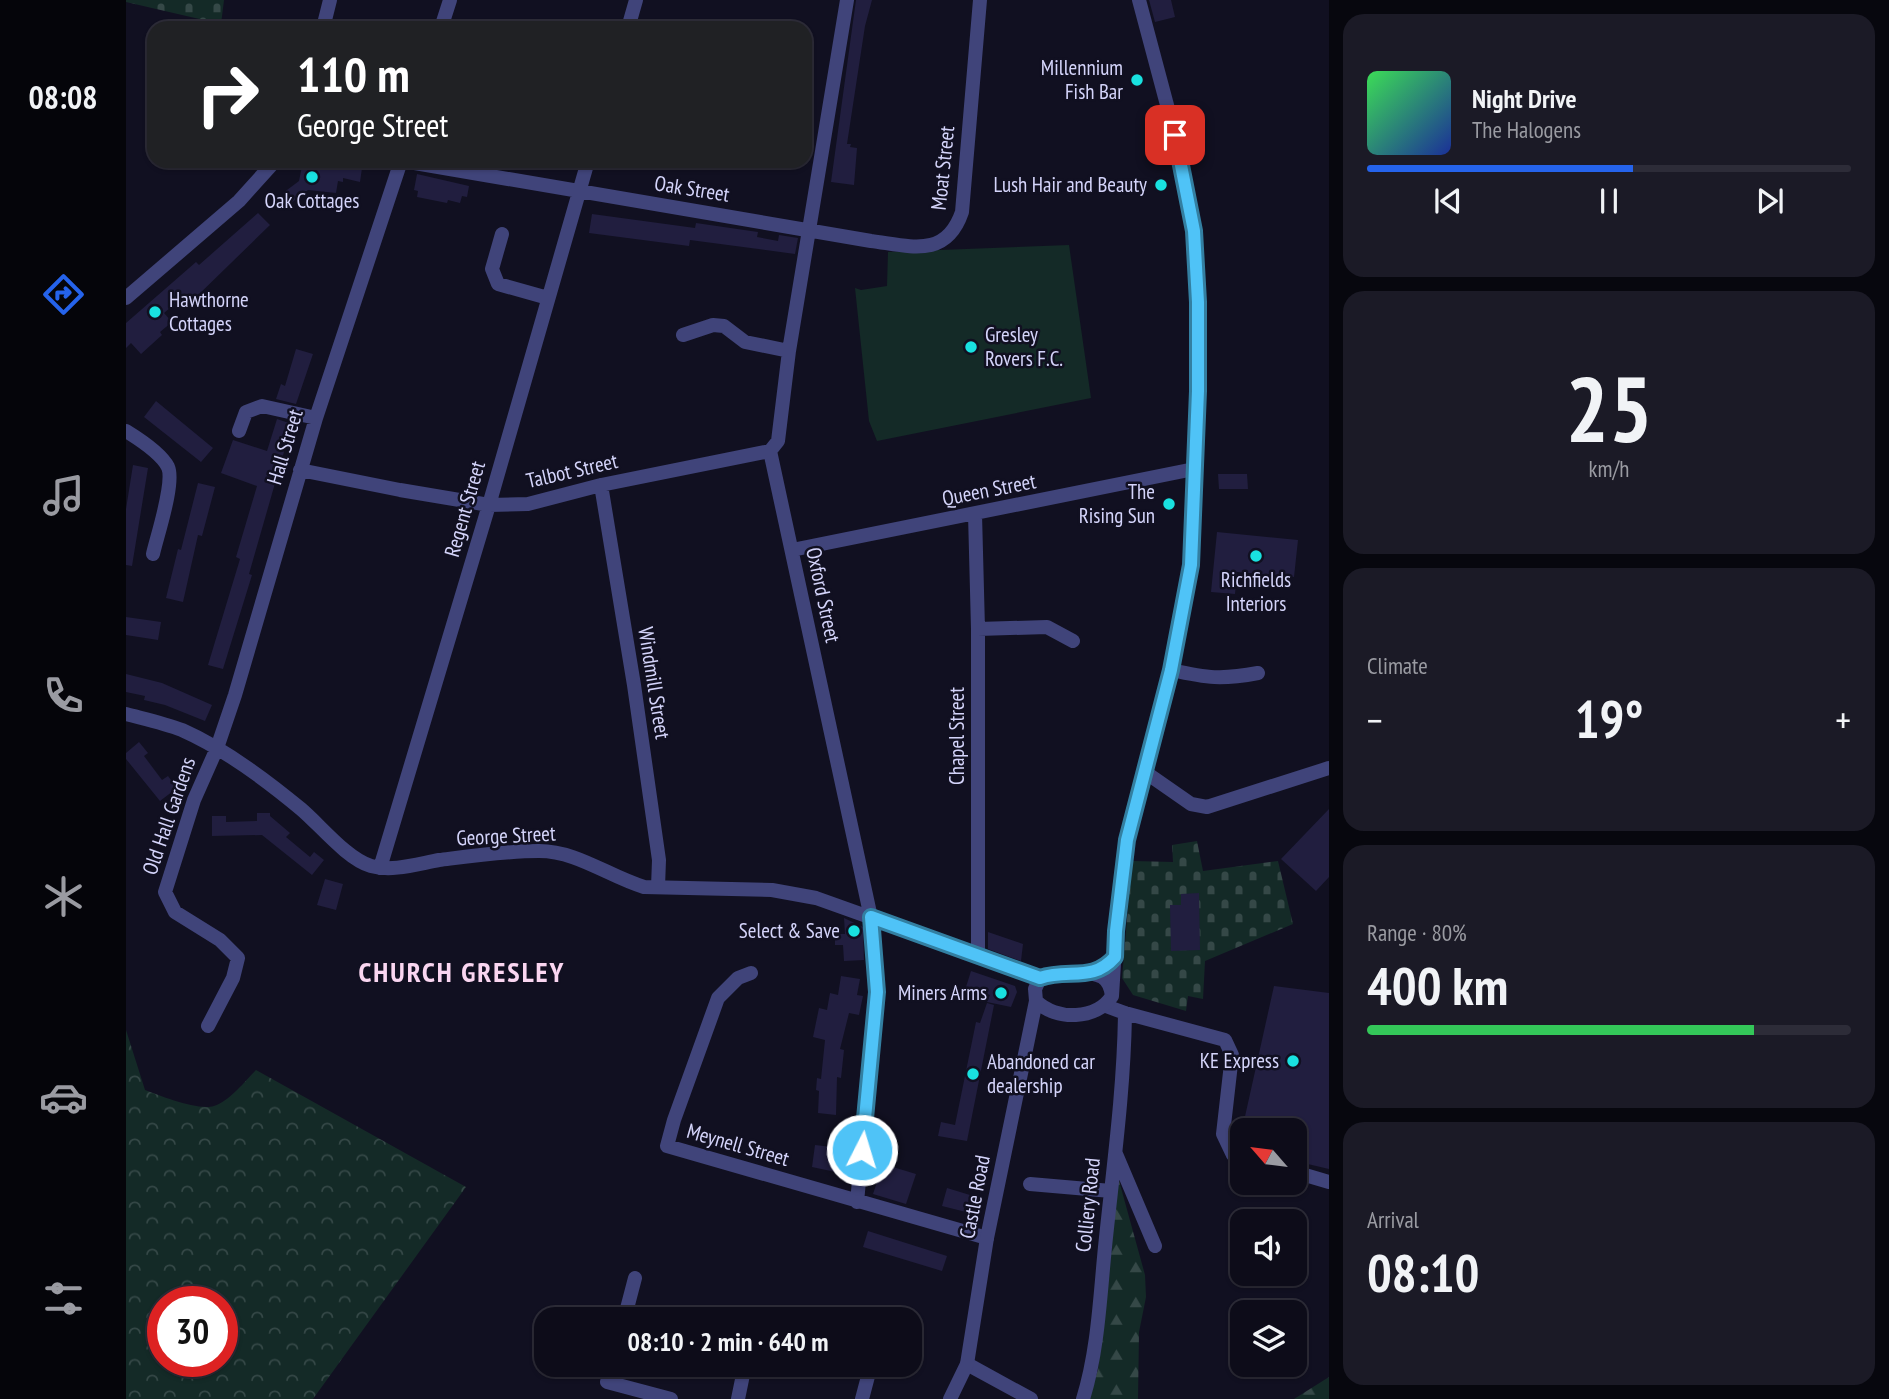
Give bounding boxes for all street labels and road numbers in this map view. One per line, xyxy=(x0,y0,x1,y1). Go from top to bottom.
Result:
street label: Moat Street xyxy=(925,124,960,211)
street label: Oak Street xyxy=(653,169,732,208)
street label: Hall Street xyxy=(260,406,309,488)
street label: Talbot Street xyxy=(524,447,620,494)
street label: Regent Street xyxy=(438,458,491,560)
street label: Queen Street xyxy=(940,467,1038,512)
street label: Oxford Street xyxy=(800,545,847,645)
street label: Windmill Street xyxy=(632,625,677,741)
street label: Chapel Street xyxy=(943,687,970,785)
street label: Old Hall Gardens xyxy=(136,754,201,878)
street label: George Street xyxy=(456,819,556,852)
street label: Meynell Street xyxy=(684,1117,793,1172)
street label: Castle Road xyxy=(953,1153,996,1241)
street label: Colliery Road xyxy=(1069,1157,1106,1253)

